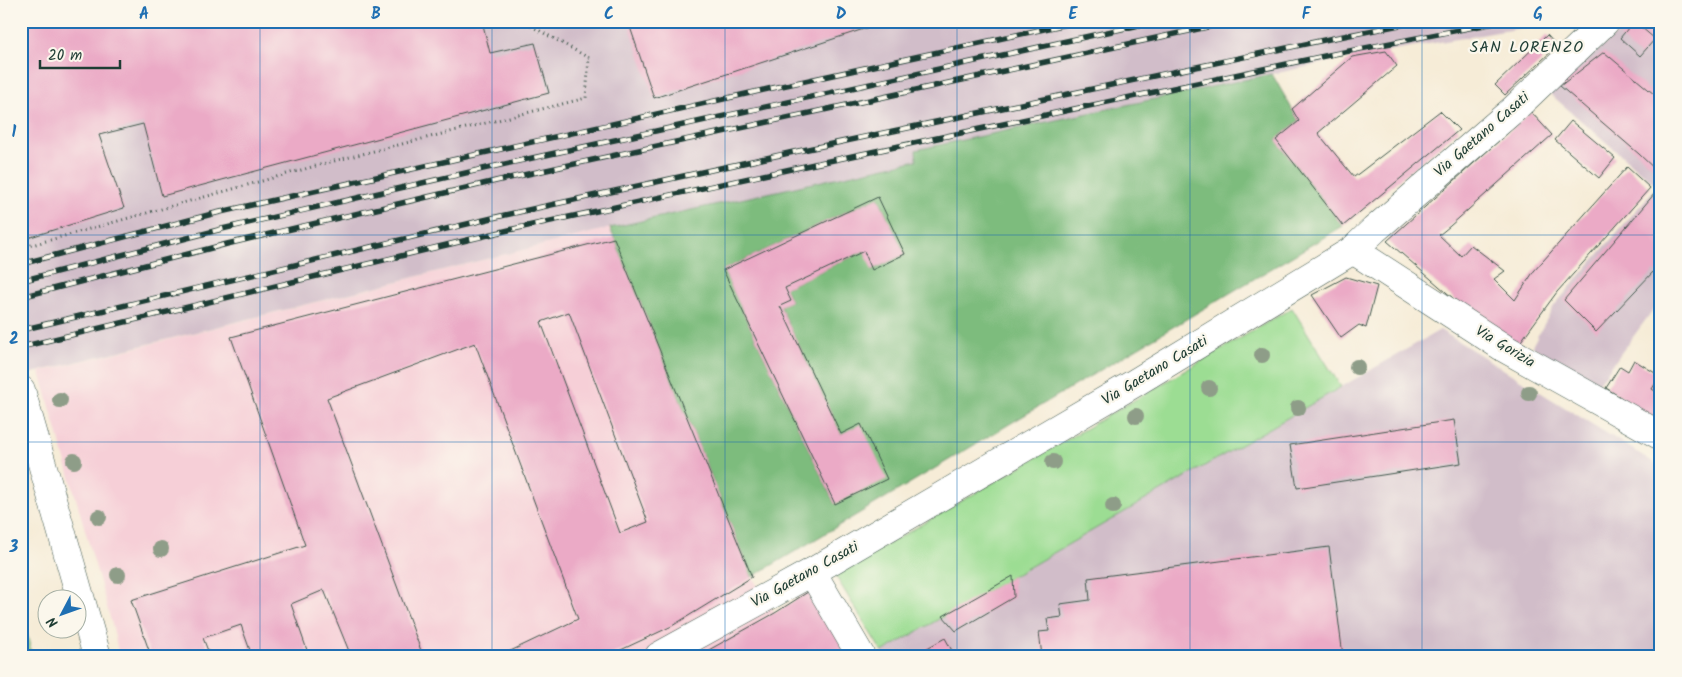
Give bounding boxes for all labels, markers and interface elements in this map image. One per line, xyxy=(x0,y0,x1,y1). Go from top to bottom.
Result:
text: A xyxy=(139,2,149,27)
text: B xyxy=(371,2,381,27)
text: C xyxy=(604,2,614,27)
text: D xyxy=(836,2,847,27)
text: E xyxy=(1069,2,1079,27)
text: F xyxy=(1302,2,1312,27)
text: G xyxy=(1533,2,1543,27)
district label: SAN LORENZO xyxy=(1470,35,1584,60)
scale bar xyxy=(40,38,120,70)
text: 20 m xyxy=(48,44,82,68)
street label: Via Gaetano Casati xyxy=(1429,86,1536,183)
text: 1 xyxy=(12,120,17,145)
street label: Via Gorizia xyxy=(1470,320,1540,374)
text: 2 xyxy=(9,327,19,352)
street label: Via Gaetano Casati xyxy=(1097,329,1214,412)
text: 3 xyxy=(9,535,19,560)
street label: Via Gaetano Casati xyxy=(747,535,865,615)
north arrow xyxy=(38,590,88,640)
text: N xyxy=(42,611,64,632)

